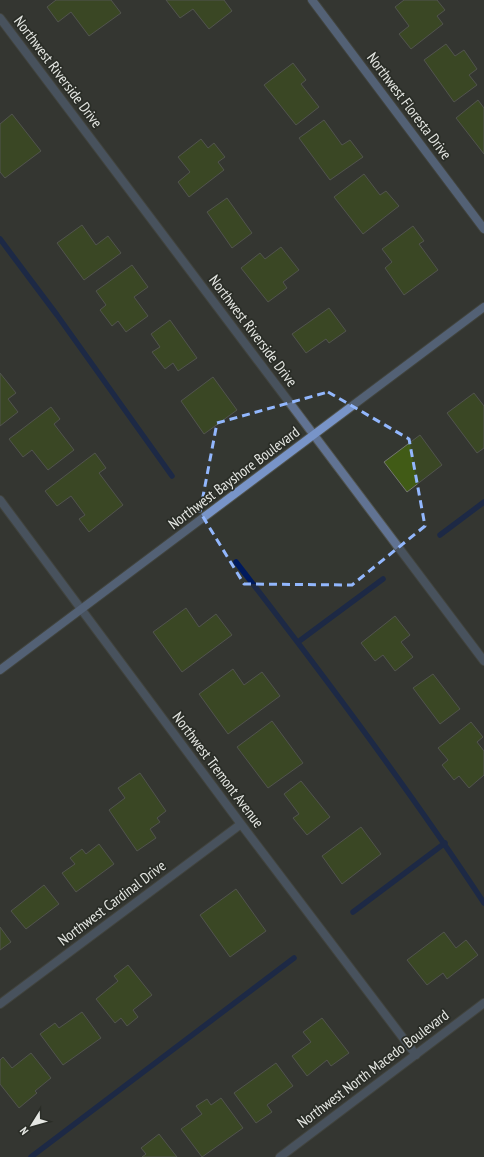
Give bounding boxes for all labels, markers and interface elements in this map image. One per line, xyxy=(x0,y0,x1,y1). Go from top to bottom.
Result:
street label: Northwest Riverside Drive xyxy=(10,12,107,131)
street label: Northwest Floresta Drive xyxy=(363,48,456,163)
street label: Northwest Riverside Drive xyxy=(205,271,302,390)
street label: Northwest Bayshore Boulevard xyxy=(164,422,303,533)
street label: Northwest Tremont Avenue xyxy=(169,708,268,831)
street label: Northwest Cardinal Drive xyxy=(54,856,169,949)
street label: Northwest North Macedo Boulevard xyxy=(293,1005,452,1132)
north arrow xyxy=(12,1105,52,1145)
text: N xyxy=(17,1124,31,1138)

